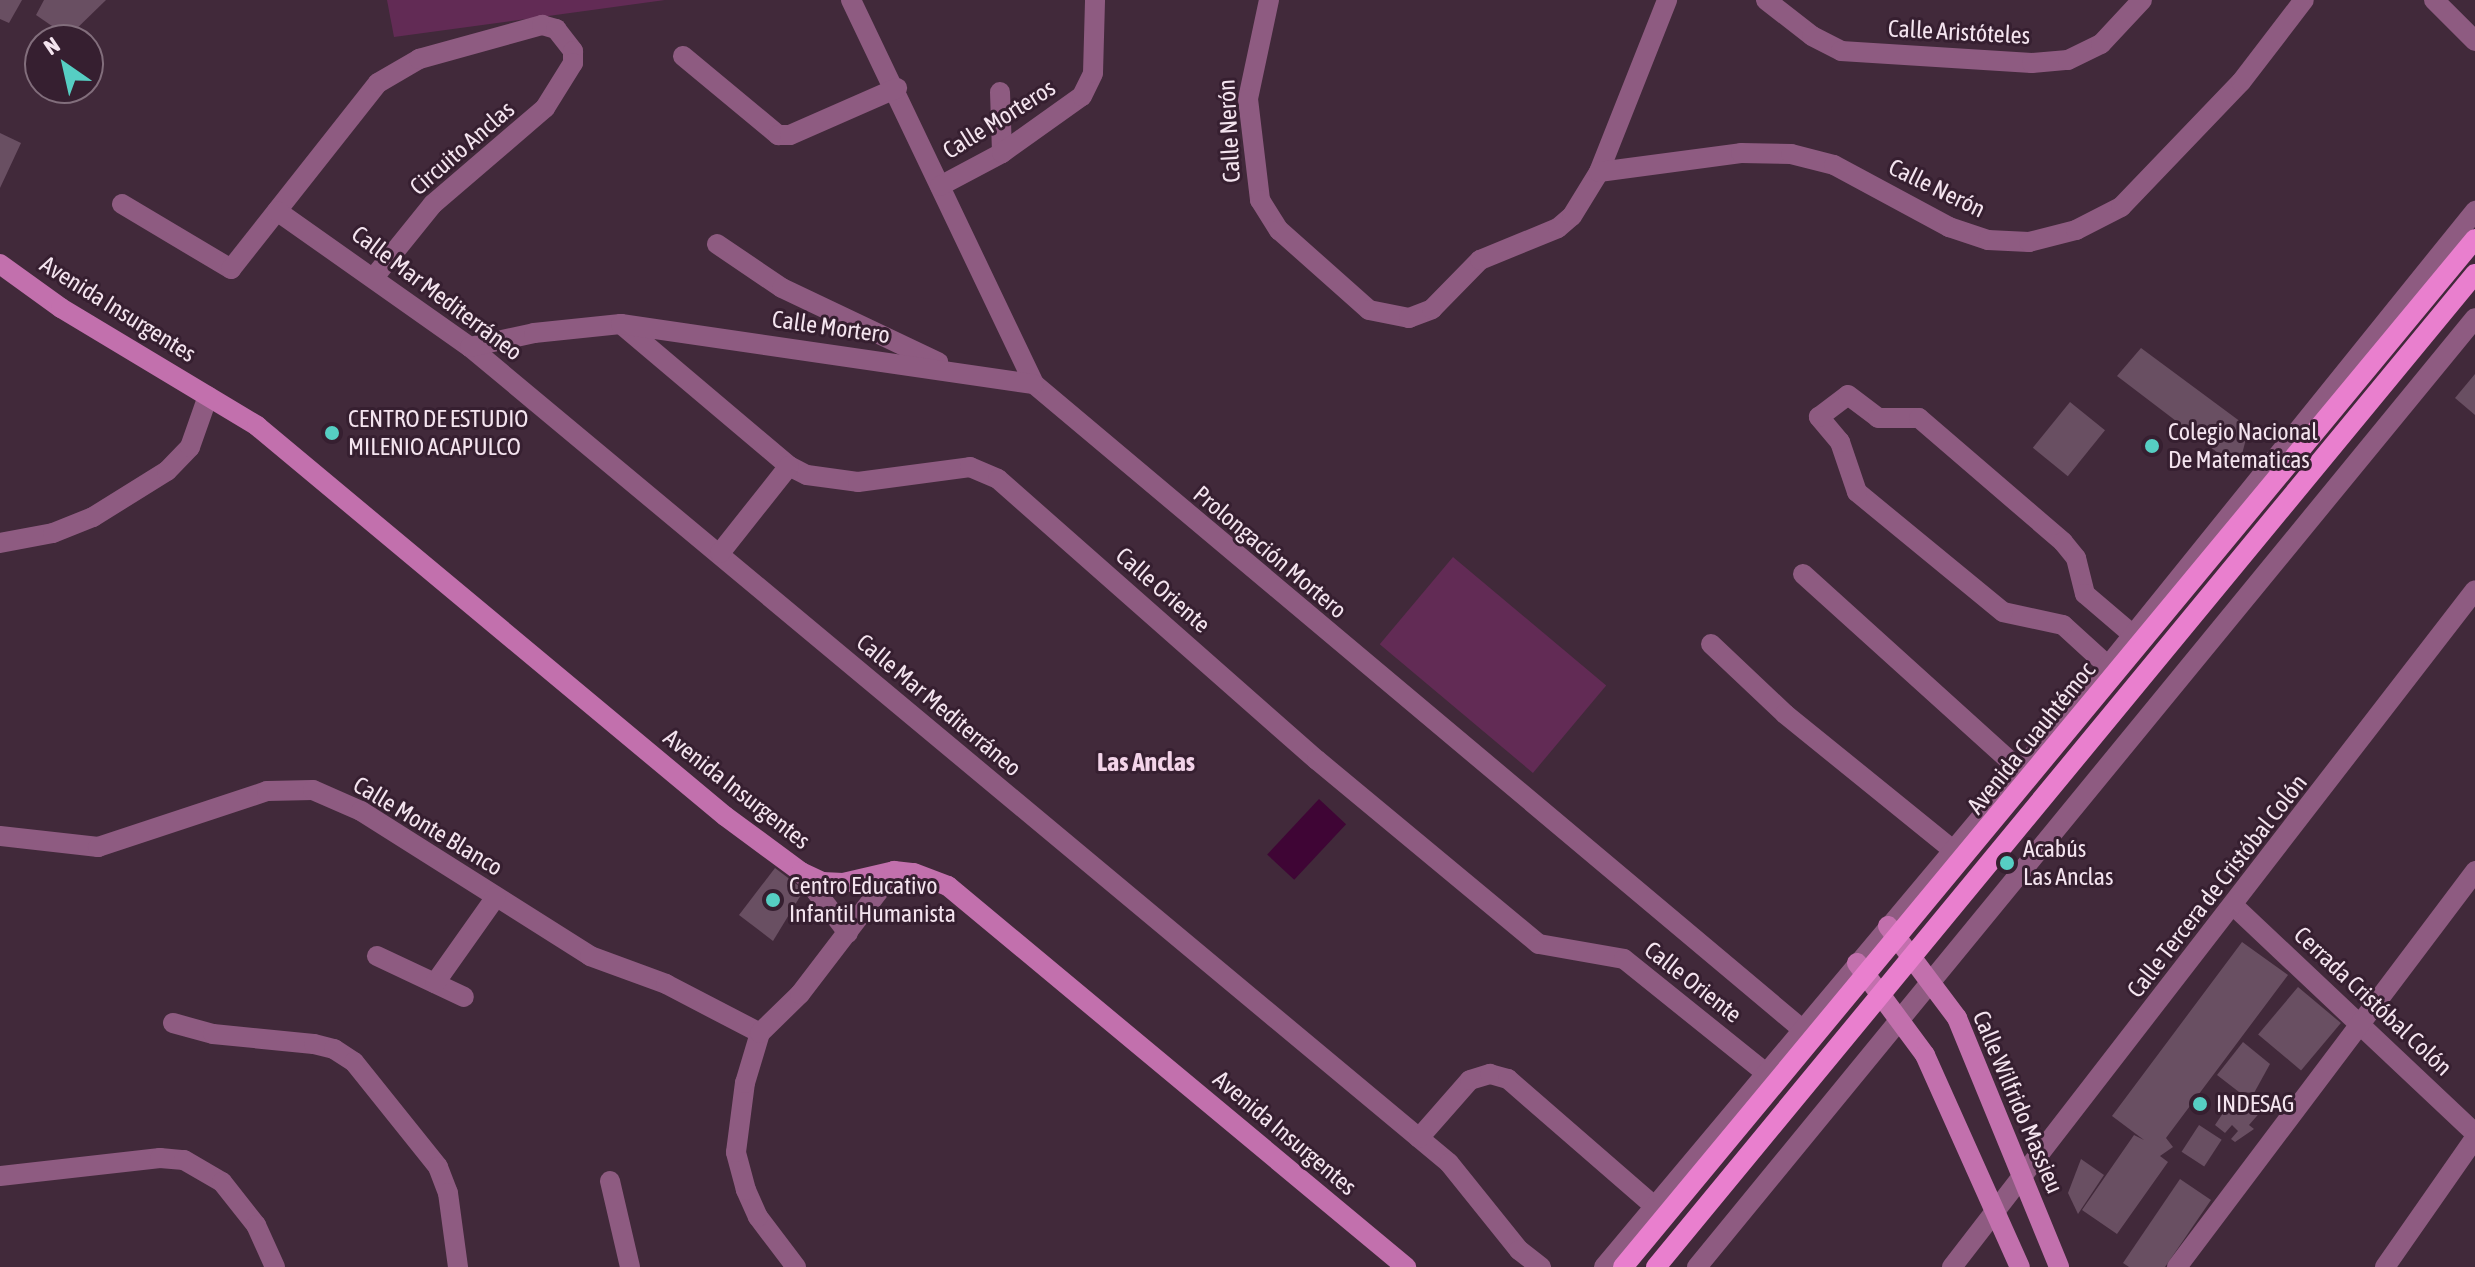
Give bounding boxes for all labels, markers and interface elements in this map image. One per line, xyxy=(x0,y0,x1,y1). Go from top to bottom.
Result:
street label: Calle Aristóteles xyxy=(1887,14,2031,50)
north arrow xyxy=(24,24,104,104)
text: N xyxy=(39,31,64,60)
street label: Calle Morteros xyxy=(937,73,1061,165)
street label: Calle Nerón xyxy=(1212,78,1246,184)
street label: Circuito Anclas xyxy=(404,95,520,201)
street label: Calle Nerón xyxy=(1884,152,1990,224)
street label: Calle Mar Mediterráneo xyxy=(346,219,528,367)
street label: Avenida Insurgentes xyxy=(35,250,201,368)
street label: Calle Mortero xyxy=(770,304,892,350)
place label: CENTRO DE ESTUDIO MILENIO ACAPULCO xyxy=(348,405,528,461)
place label: Colegio Nacional De Matematicas xyxy=(2168,418,2318,474)
marker: CENTRO DE ESTUDIO MILENIO ACAPULCO xyxy=(323,424,341,442)
marker: Colegio Nacional De Matematicas xyxy=(2143,437,2161,455)
street label: Prolongación Mortero xyxy=(1188,480,1352,624)
street label: Calle Oriente xyxy=(1110,541,1216,639)
street label: Calle Mar Mediterráneo xyxy=(851,628,1027,782)
street label: Avenida Cuauhtémoc xyxy=(1961,656,2101,820)
street label: Avenida Insurgentes xyxy=(658,723,816,855)
district label: Las Anclas xyxy=(1097,747,1195,779)
street label: Calle Tercera de Cristóbal Colón xyxy=(2121,769,2313,1003)
street label: Calle Monte Blanco xyxy=(348,770,508,882)
place label: Acabús Las Anclas xyxy=(2023,835,2113,891)
marker: Acabús Las Anclas xyxy=(1998,854,2016,872)
place label: Centro Educativo Infantil Humanista xyxy=(789,872,956,928)
marker: Centro Educativo Infantil Humanista xyxy=(764,891,782,909)
street label: Cerrada Cristóbal Colón xyxy=(2288,920,2458,1082)
street label: Calle Oriente xyxy=(1639,935,1747,1029)
street label: Calle Wilfrido Massieu xyxy=(1967,1007,2069,1197)
street label: Avenida Insurgentes xyxy=(1208,1065,1362,1201)
place label: INDESAG xyxy=(2216,1090,2295,1118)
marker: INDESAG xyxy=(2191,1095,2209,1113)

